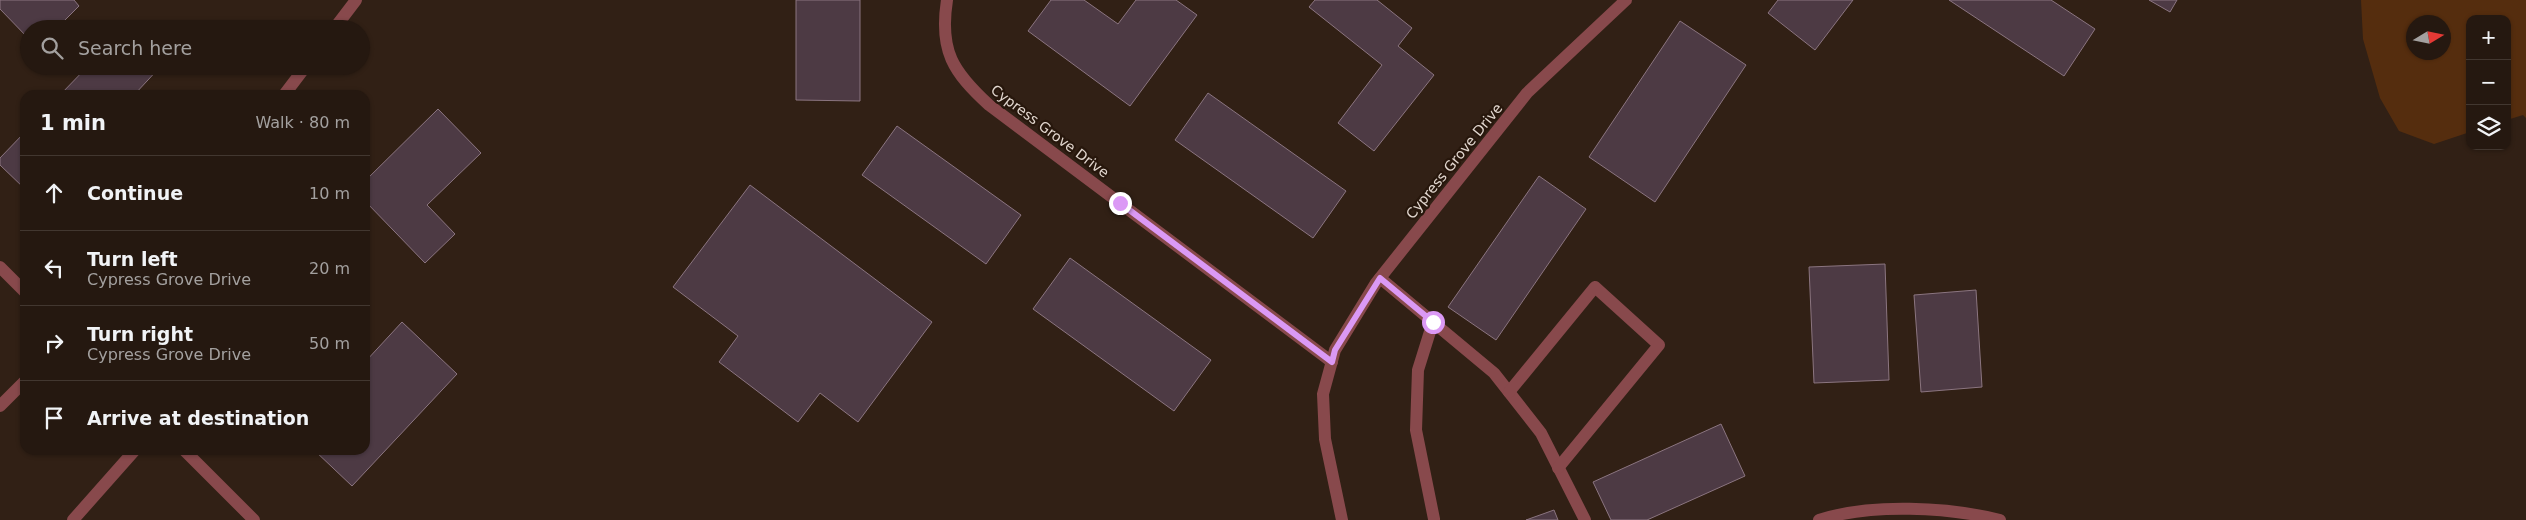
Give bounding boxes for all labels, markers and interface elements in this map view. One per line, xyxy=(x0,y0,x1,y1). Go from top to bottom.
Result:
north arrow xyxy=(2406,15,2451,60)
map controls xyxy=(2466,15,2511,150)
button: + xyxy=(2466,15,2511,60)
search box xyxy=(20,20,370,75)
icon: search xyxy=(38,34,66,62)
text: Search here xyxy=(78,37,192,59)
button: − xyxy=(2466,60,2511,105)
street label: Cypress Grove Drive xyxy=(988,81,1112,181)
street label: Cypress Grove Drive xyxy=(1403,100,1505,222)
button: layers xyxy=(2466,105,2511,150)
text: 1 min xyxy=(40,111,106,135)
text: Walk · 80 m xyxy=(255,113,350,132)
icon: ahead xyxy=(40,179,68,207)
text: Continue xyxy=(87,182,183,204)
text: 10 m xyxy=(309,184,350,203)
route end xyxy=(1109,192,1132,215)
text: Turn left xyxy=(87,248,178,270)
icon: left xyxy=(40,254,68,282)
text: 20 m xyxy=(309,259,350,278)
text: Cypress Grove Drive xyxy=(87,270,251,289)
route start xyxy=(1422,311,1445,334)
text: Turn right xyxy=(87,323,193,345)
icon: right xyxy=(40,329,68,357)
text: 50 m xyxy=(309,334,350,353)
text: Cypress Grove Drive xyxy=(87,345,251,364)
icon: arrive xyxy=(40,404,68,432)
text: Arrive at destination xyxy=(87,407,309,429)

